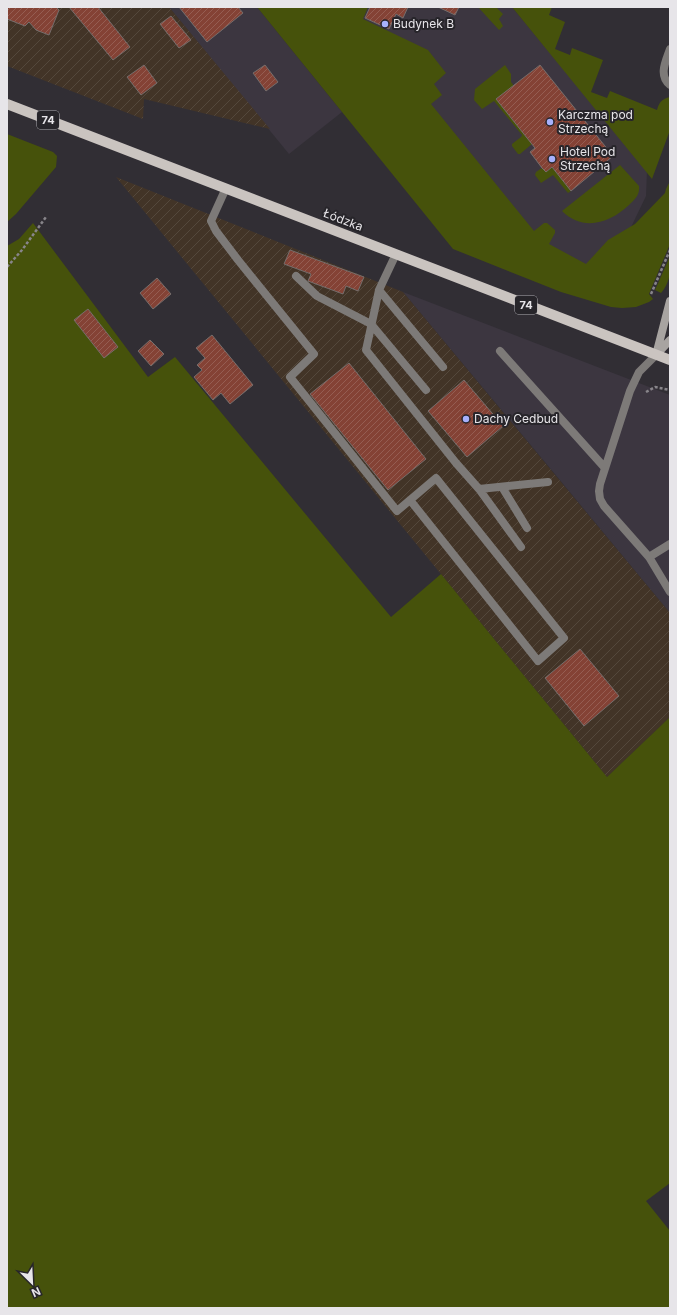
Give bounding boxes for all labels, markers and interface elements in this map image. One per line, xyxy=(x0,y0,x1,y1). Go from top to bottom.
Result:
place label: Budynek B xyxy=(393,16,454,31)
marker: Budynek B xyxy=(380,19,390,29)
place label: Karczma pod Strzechą xyxy=(558,107,633,136)
road number: 74 xyxy=(37,111,59,129)
marker: Karczma pod Strzechą xyxy=(545,117,555,127)
place label: Hotel Pod Strzechą xyxy=(560,144,615,173)
marker: Hotel Pod Strzechą xyxy=(547,154,557,164)
street label: Łódzka xyxy=(321,205,365,234)
road number: 74 xyxy=(515,296,537,314)
place label: Dachy Cedbud xyxy=(474,411,558,426)
marker: Dachy Cedbud xyxy=(461,414,471,424)
north arrow xyxy=(12,1263,52,1303)
text: N xyxy=(29,1284,43,1300)

